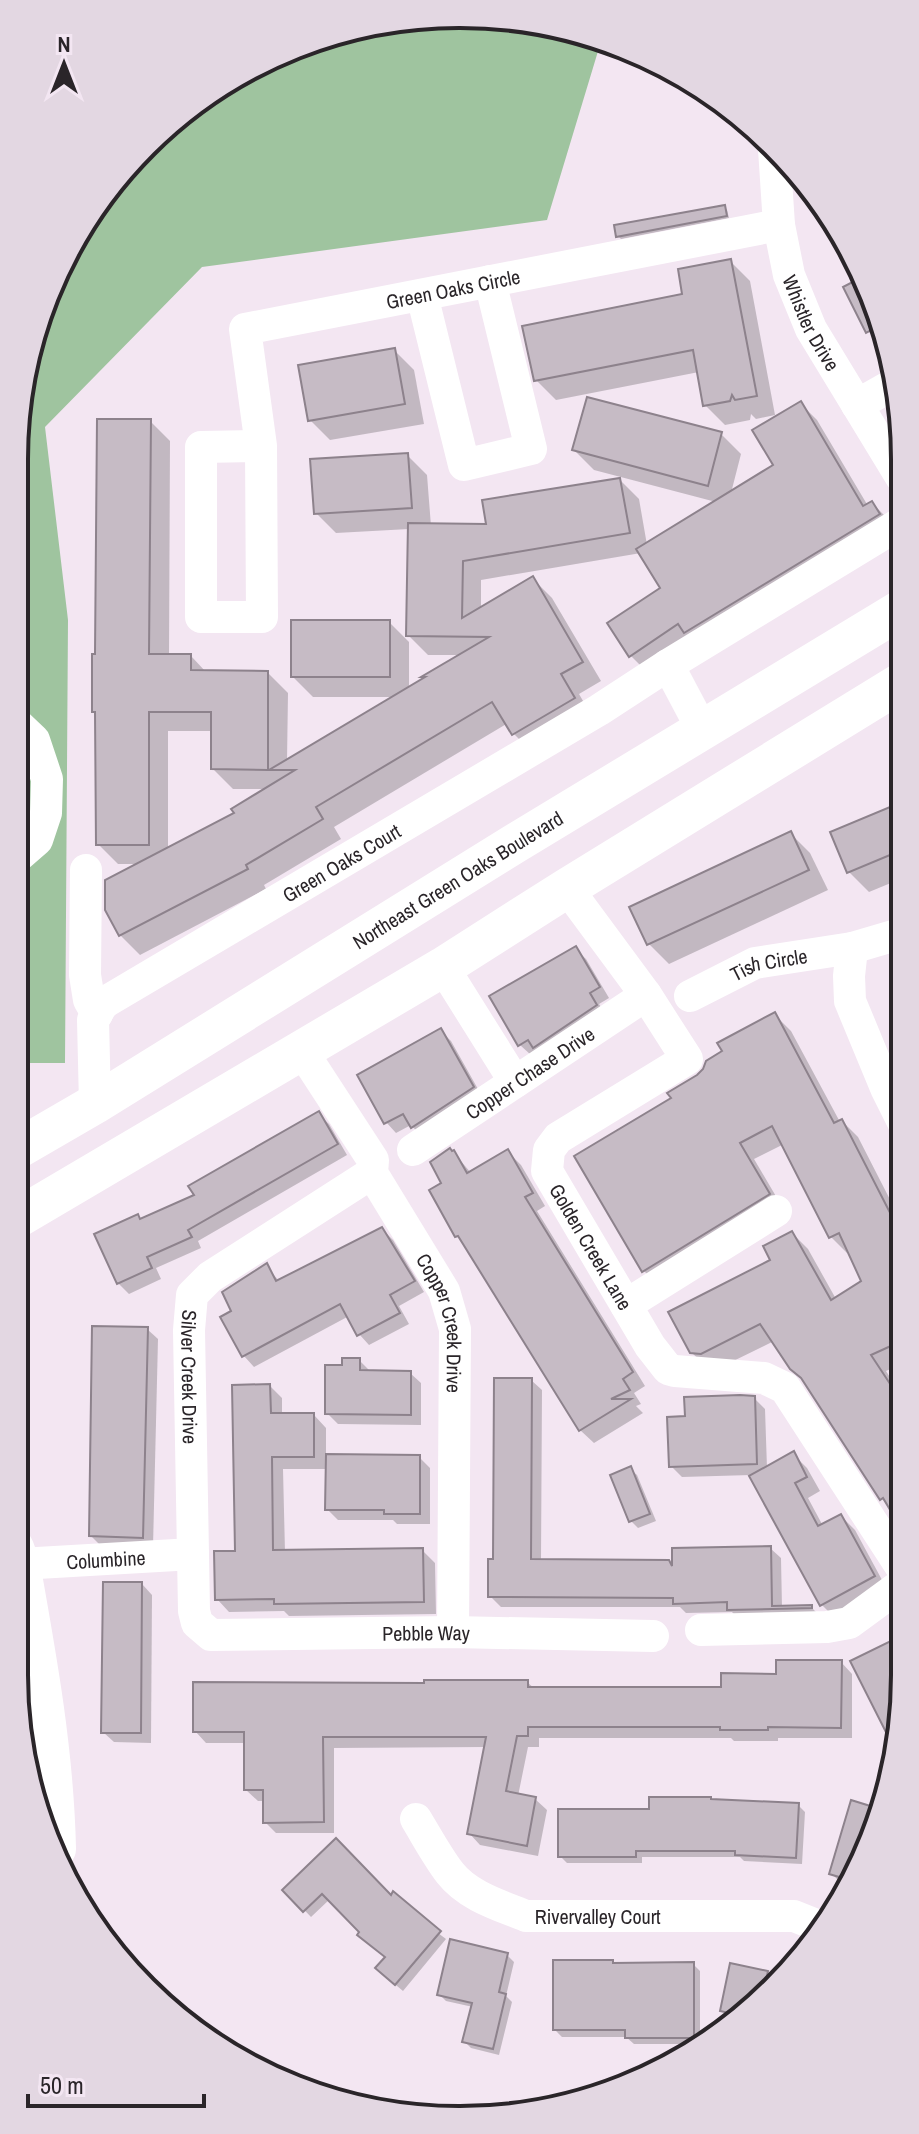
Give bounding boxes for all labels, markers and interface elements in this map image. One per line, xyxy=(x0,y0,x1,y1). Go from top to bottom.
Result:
north arrow xyxy=(24,24,104,104)
text: N xyxy=(57,29,71,59)
street label: Green Oaks Circle xyxy=(384,262,522,315)
street label: Whistler Drive xyxy=(777,271,847,376)
street label: Northeast Green Oaks Boulevard xyxy=(347,804,568,955)
street label: Green Oaks Court xyxy=(277,817,406,908)
street label: Tish Circle xyxy=(725,942,809,987)
street label: Copper Chase Drive xyxy=(460,1020,599,1125)
street label: Golden Creek Lane xyxy=(544,1178,639,1315)
street label: Copper Creek Drive xyxy=(410,1248,469,1393)
street label: Silver Creek Drive xyxy=(175,1309,205,1444)
street label: Columbine xyxy=(65,1543,146,1575)
street label: Pebble Way xyxy=(382,1618,471,1646)
street label: Rivervalley Court xyxy=(535,1903,661,1930)
scale bar xyxy=(28,2058,204,2108)
text: 50 m xyxy=(40,2069,84,2101)

